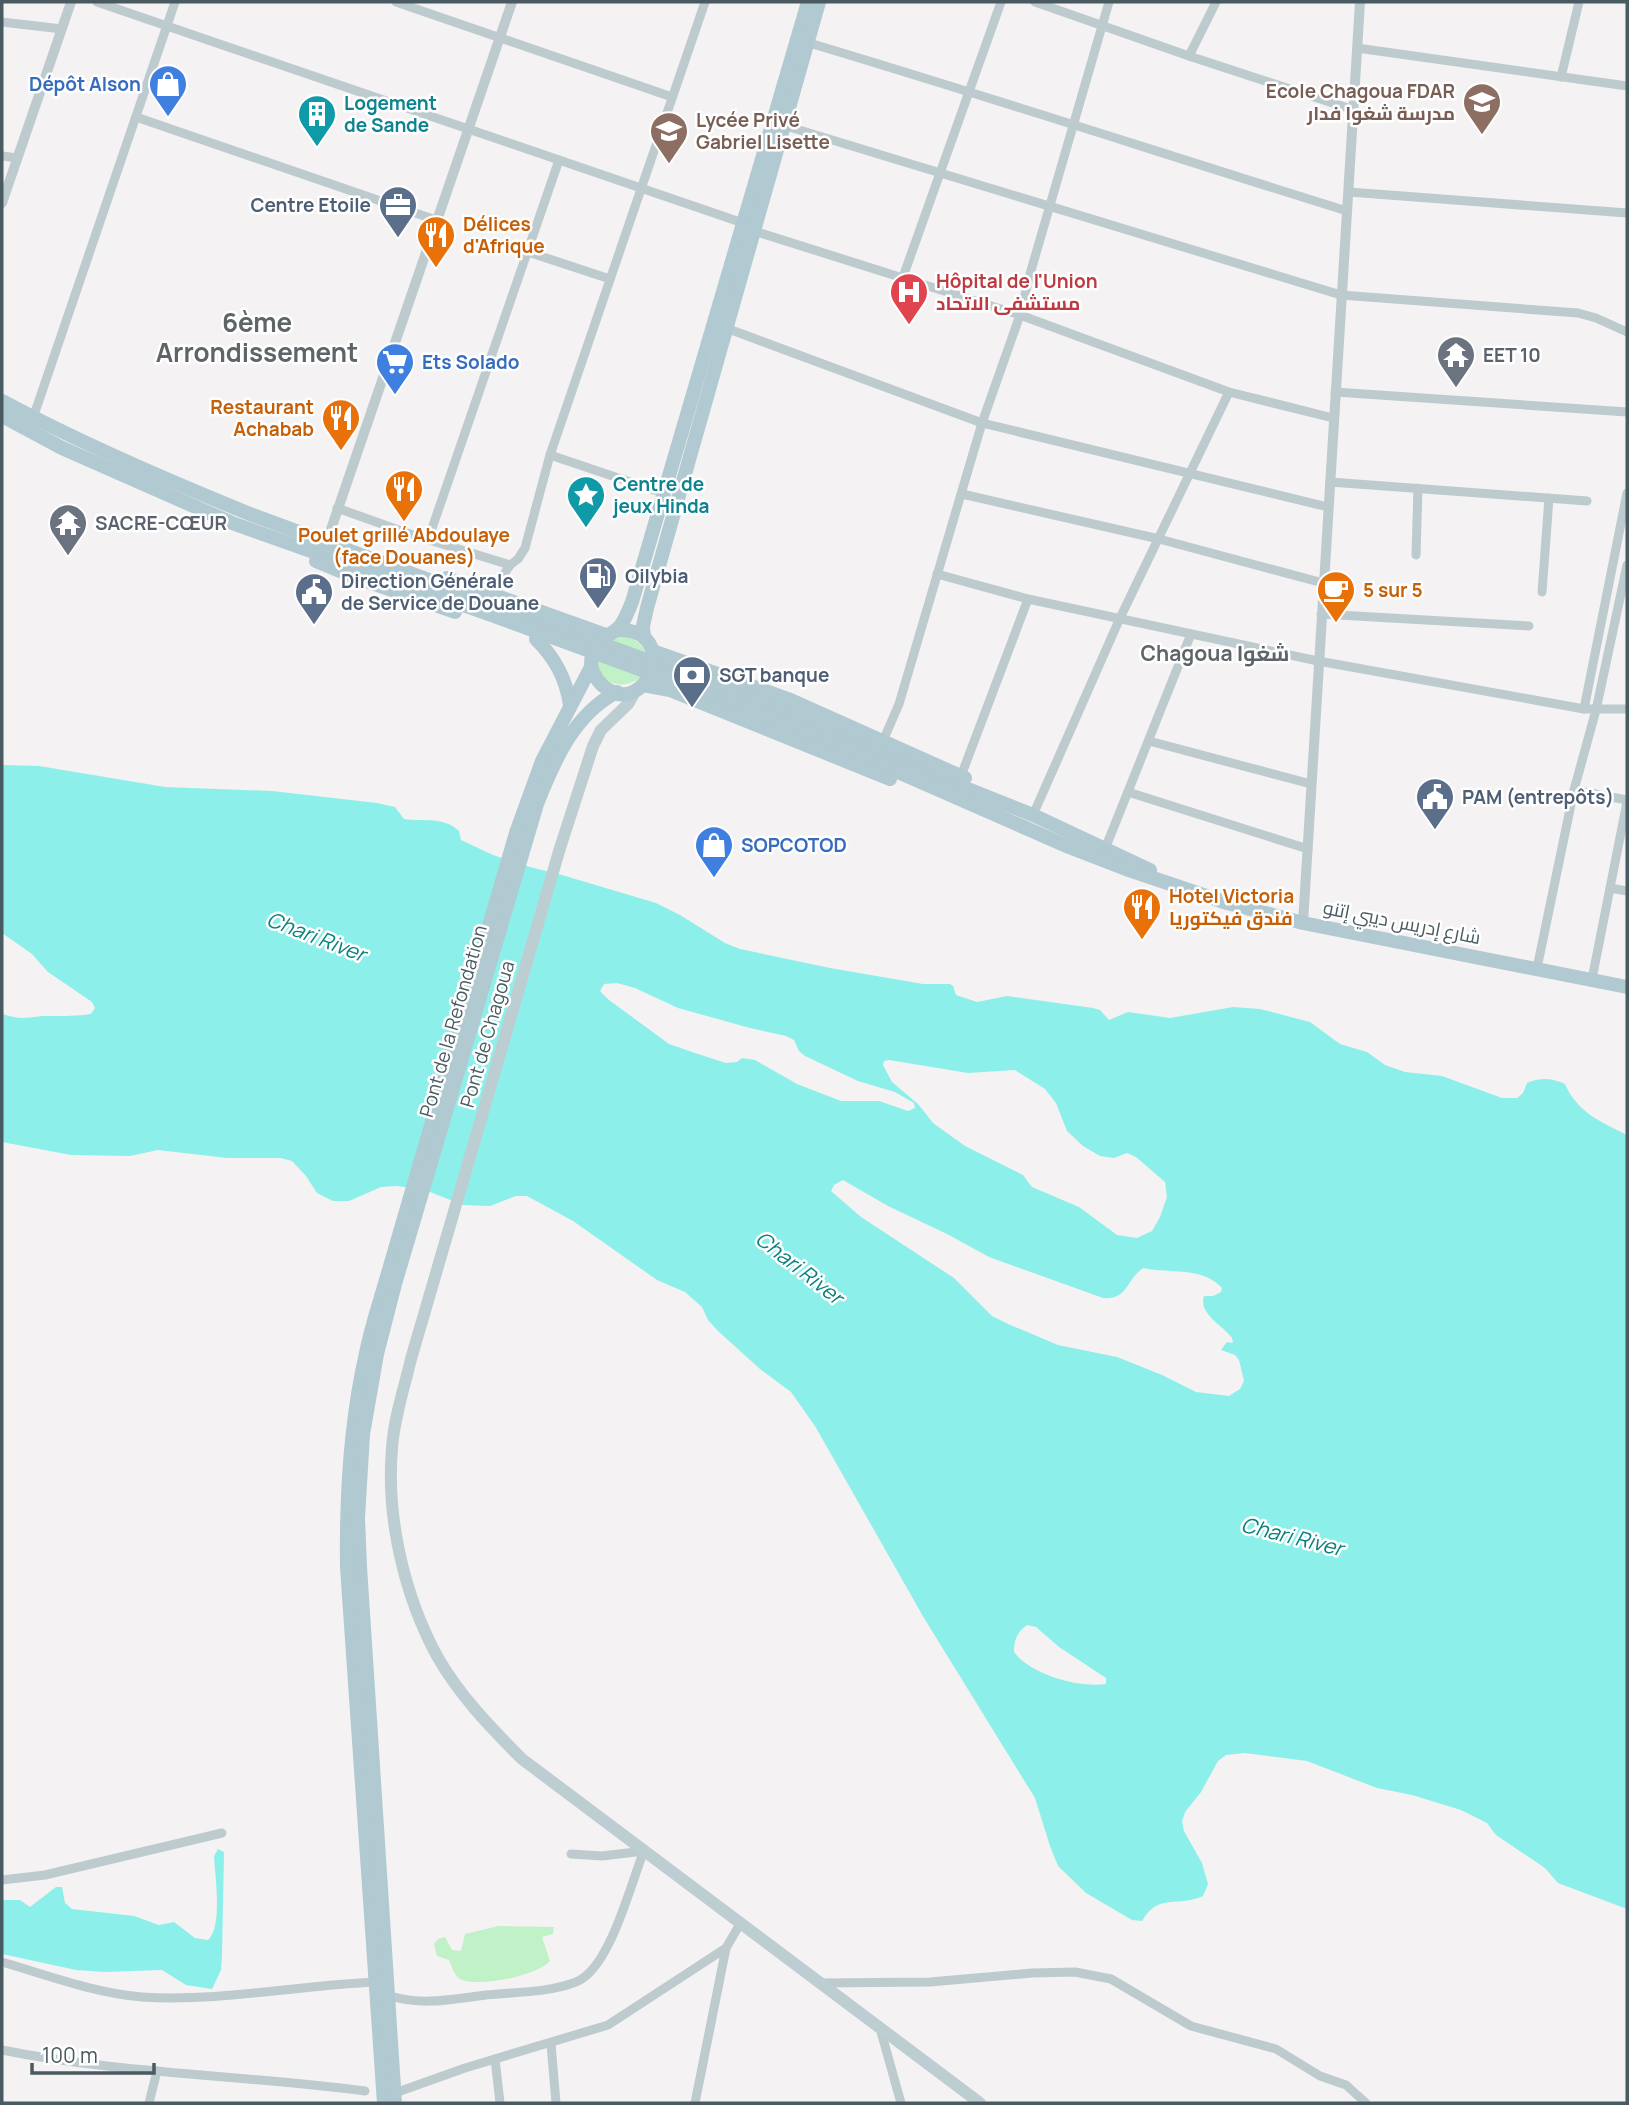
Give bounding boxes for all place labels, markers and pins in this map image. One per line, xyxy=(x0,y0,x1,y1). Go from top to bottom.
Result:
shop icon: Dépôt Alson xyxy=(147,63,189,118)
place label: Dépôt Alson xyxy=(29,71,141,97)
place label: Ecole Chagoua FDAR مدرسة شغوا فدار xyxy=(1266,78,1455,126)
school or university icon: Ecole Chagoua FDAR مدرسة شغوا فدار xyxy=(1461,81,1503,136)
place label: Logement de Sande xyxy=(344,90,437,138)
building icon: Logement de Sande xyxy=(296,93,338,148)
place label: Lycée Privé Gabriel Lisette xyxy=(696,107,830,155)
school or university icon: Lycée Privé Gabriel Lisette xyxy=(648,110,690,165)
office icon: Centre Etoile xyxy=(377,184,419,239)
place label: Centre Etoile xyxy=(250,192,371,218)
place label: Délices d'Afrique xyxy=(463,211,545,259)
restaurant icon: Délices d'Afrique xyxy=(415,214,457,269)
place label: Hôpital de l'Union مستشفى الاتحاد xyxy=(936,268,1098,316)
hospital icon: Hôpital de l'Union مستشفى الاتحاد xyxy=(888,271,930,326)
temple icon: EET 10 xyxy=(1435,334,1477,389)
supermarket icon: Ets Solado xyxy=(374,341,416,396)
place label: EET 10 xyxy=(1483,342,1541,368)
place label: Ets Solado xyxy=(422,349,519,375)
place label: Restaurant Achabab xyxy=(210,394,314,442)
restaurant icon: Restaurant Achabab xyxy=(320,397,362,452)
restaurant icon: Poulet grillé Abdoulaye (face Douanes) xyxy=(383,468,425,523)
place label: Centre de jeux Hinda xyxy=(612,471,710,519)
place icon: Centre de jeux Hinda xyxy=(565,474,607,529)
temple icon: SACRE-CŒUR xyxy=(47,502,89,557)
place label: SACRE-CŒUR xyxy=(95,510,227,536)
place label: Poulet grillé Abdoulaye (face Douanes) xyxy=(298,522,510,570)
fuel station icon: Oilybia xyxy=(577,555,619,610)
place label: Oilybia xyxy=(625,563,689,589)
place label: Direction Générale de Service de Douane xyxy=(341,568,539,616)
cafe icon: 5 sur 5 xyxy=(1315,569,1357,624)
public building icon: Direction Générale de Service de Douane xyxy=(293,571,335,626)
place label: 5 sur 5 xyxy=(1363,577,1423,603)
bank icon: SGT banque xyxy=(671,654,713,709)
place label: SGT banque xyxy=(719,662,829,688)
public building icon: PAM (entrepôts) xyxy=(1414,776,1456,831)
place label: PAM (entrepôts) xyxy=(1462,784,1614,810)
shop icon: SOPCOTOD xyxy=(693,824,735,879)
place label: SOPCOTOD xyxy=(741,832,847,858)
place label: Hotel Victoria فندق فيكتوريا xyxy=(1169,883,1294,931)
restaurant icon: Hotel Victoria فندق فيكتوريا xyxy=(1121,886,1163,941)

